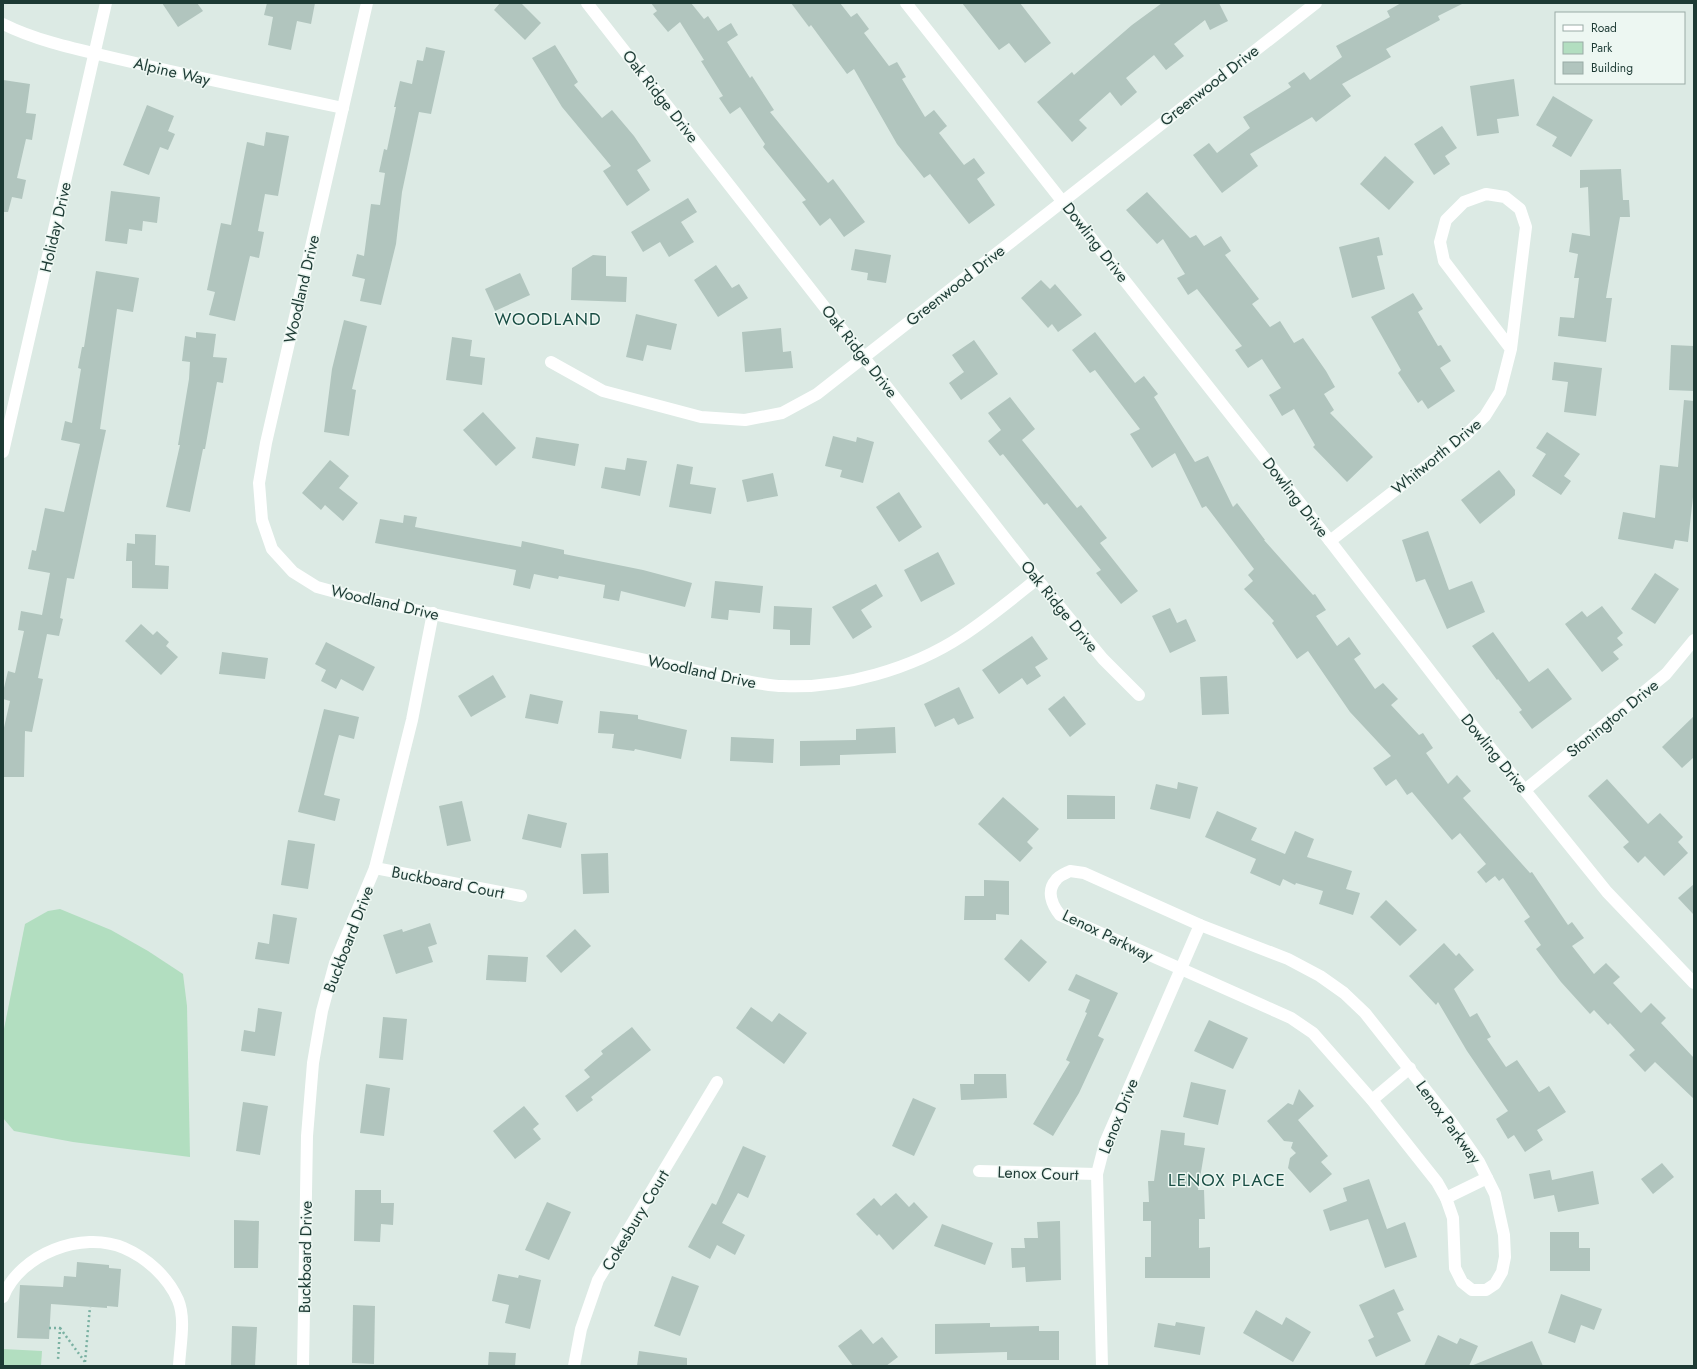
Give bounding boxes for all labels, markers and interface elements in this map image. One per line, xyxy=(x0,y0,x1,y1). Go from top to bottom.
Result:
legend xyxy=(1555,12,1685,84)
text: Road xyxy=(1591,19,1617,37)
street label: Greenwood Drive xyxy=(1155,39,1264,131)
text: Park xyxy=(1591,39,1613,57)
street label: Oak Ridge Drive xyxy=(617,45,704,148)
street label: Alpine Way xyxy=(131,52,213,92)
text: Building xyxy=(1591,59,1633,77)
street label: Holiday Drive xyxy=(34,180,77,275)
street label: Dowling Drive xyxy=(1057,197,1134,287)
street label: Woodland Drive xyxy=(278,233,325,345)
street label: Greenwood Drive xyxy=(901,239,1010,331)
street label: Oak Ridge Drive xyxy=(816,300,903,403)
district label: WOODLAND xyxy=(494,307,602,331)
street label: Whitworth Drive xyxy=(1386,413,1486,500)
street label: Dowling Drive xyxy=(1257,452,1334,542)
street label: Oak Ridge Drive xyxy=(1015,555,1104,657)
street label: Woodland Drive xyxy=(329,579,441,626)
street label: Woodland Drive xyxy=(646,649,758,694)
street label: Stonington Drive xyxy=(1561,674,1663,763)
street label: Dowling Drive xyxy=(1455,709,1534,798)
street label: Buckboard Court xyxy=(390,860,506,905)
street label: Buckboard Drive xyxy=(318,883,379,996)
street label: Lenox Parkway xyxy=(1059,904,1158,968)
street label: Lenox Drive xyxy=(1093,1075,1144,1157)
street label: Lenox Parkway xyxy=(1410,1076,1487,1170)
street label: Lenox Court xyxy=(997,1161,1079,1186)
street label: Cokesbury Court xyxy=(596,1165,675,1275)
district label: LENOX PLACE xyxy=(1168,1168,1286,1192)
street label: Buckboard Drive xyxy=(293,1201,318,1313)

